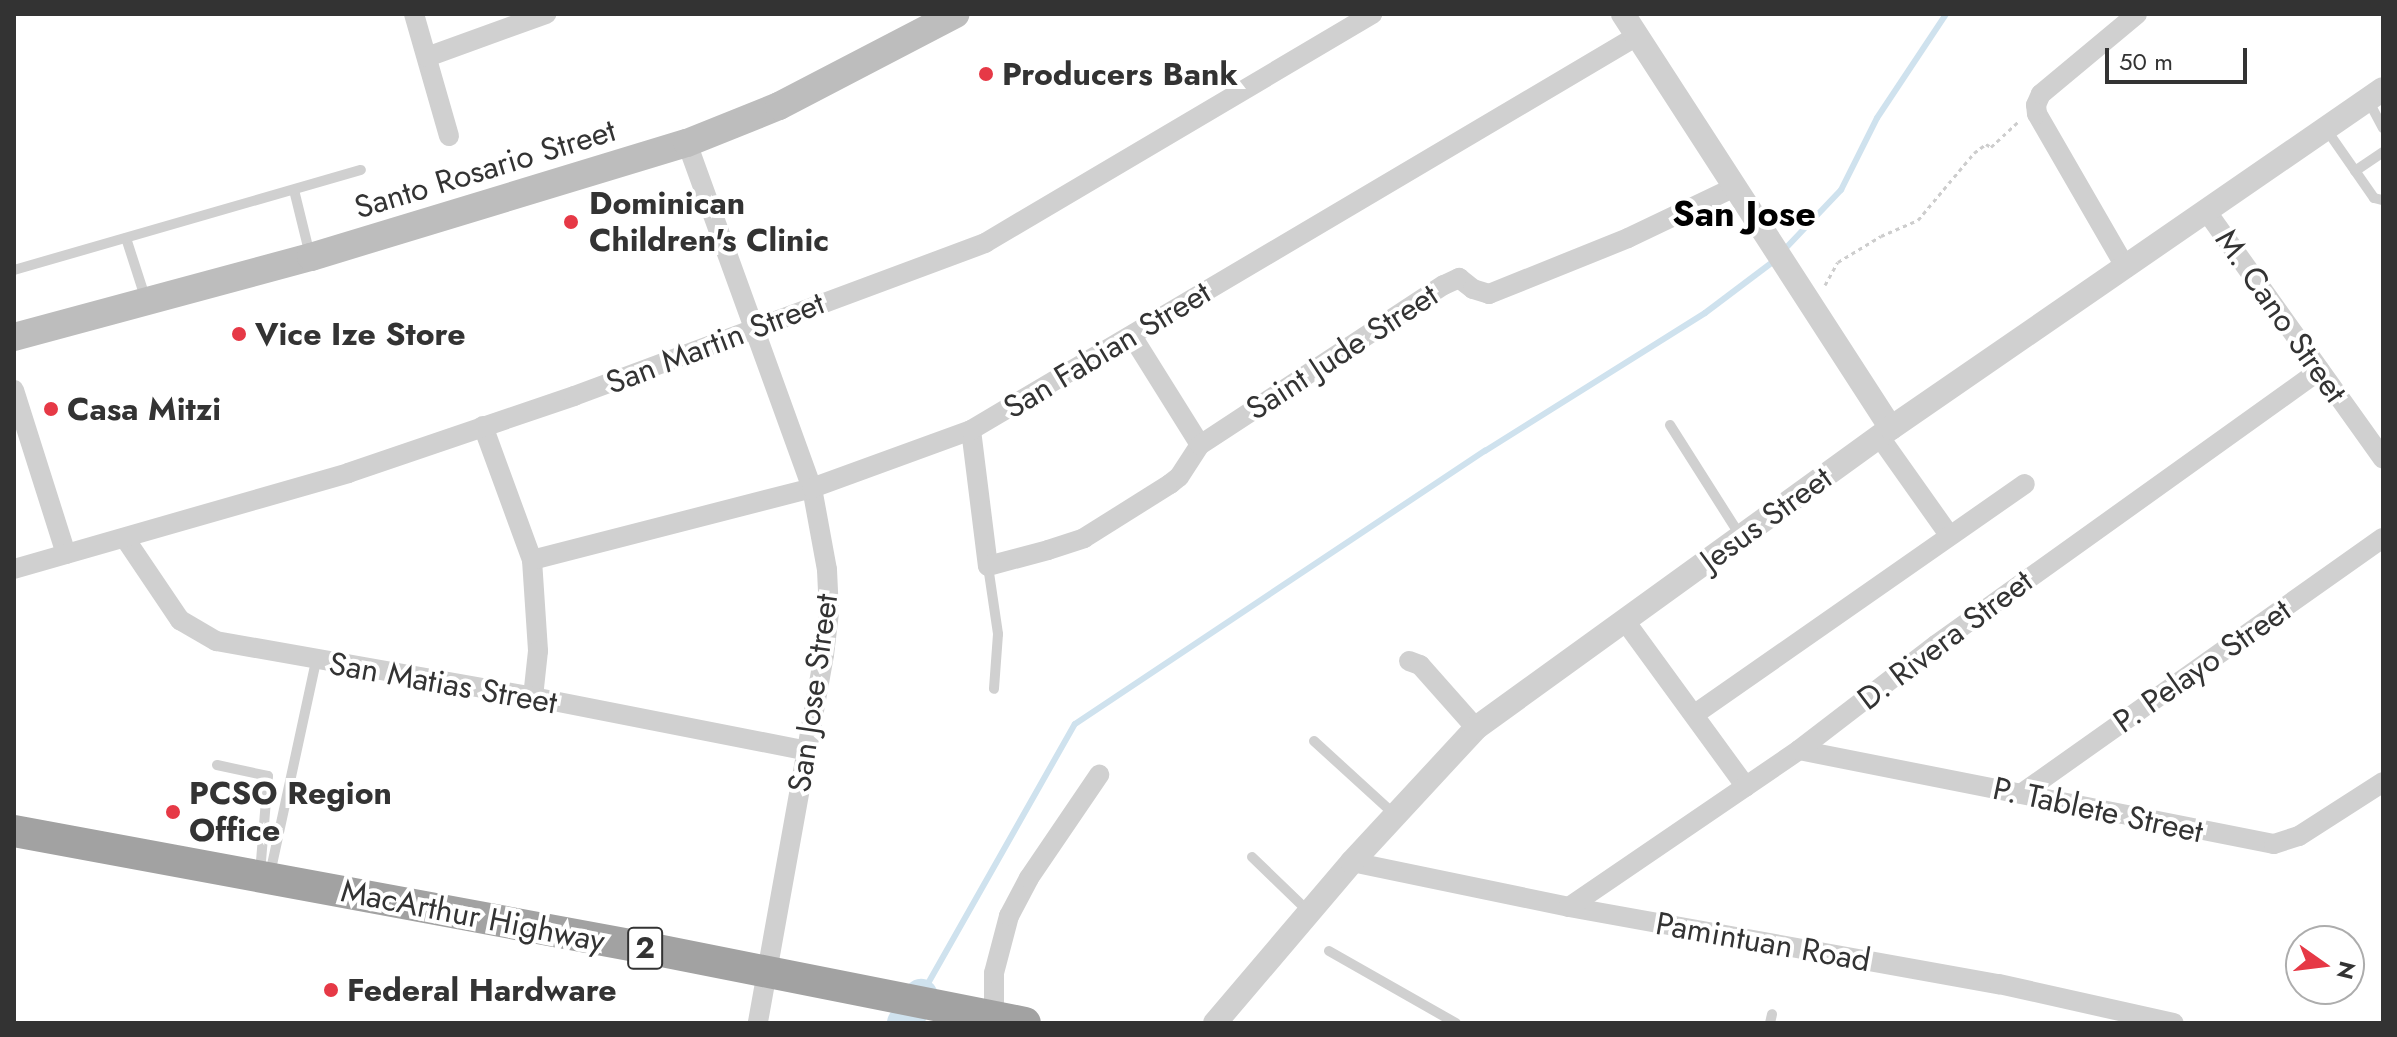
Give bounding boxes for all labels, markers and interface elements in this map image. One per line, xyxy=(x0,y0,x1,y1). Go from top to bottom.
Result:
scale bar xyxy=(2109,32,2251,82)
text: 50 m xyxy=(2119,44,2173,79)
place label: Producers Bank xyxy=(1002,55,1238,93)
marker: Producers Bank xyxy=(977,65,995,83)
street label: Santo Rosario Street xyxy=(350,111,620,227)
place label: Dominican Children's Clinic xyxy=(589,185,829,260)
district label: San Jose xyxy=(1672,192,1816,236)
marker: Dominican Children's Clinic xyxy=(560,211,582,233)
street label: M. Cano Street xyxy=(2207,222,2355,410)
street label: San Fabian Street xyxy=(997,273,1217,427)
street label: Saint Jude Street xyxy=(1239,276,1445,428)
street label: San Martin Street xyxy=(601,284,829,402)
place label: Vice Ize Store xyxy=(255,315,466,353)
marker: Vice Ize Store xyxy=(230,325,248,343)
place label: Casa Mitzi xyxy=(67,390,221,428)
marker: Casa Mitzi xyxy=(42,400,60,418)
street label: Jesus Street xyxy=(1693,459,1839,579)
street label: D. Rivera Street xyxy=(1850,562,2040,718)
street label: San Jose Street xyxy=(780,591,846,795)
street label: P. Pelayo Street xyxy=(2106,591,2298,741)
street label: San Matias Street xyxy=(326,644,560,722)
street label: P. Tablete Street xyxy=(1989,769,2207,851)
place label: PCSO Region Office xyxy=(189,775,392,850)
marker: PCSO Region Office xyxy=(164,803,182,821)
street label: MacArthur Highway xyxy=(338,872,608,960)
street label: Pamintuan Road xyxy=(1653,904,1873,980)
road number: 2 xyxy=(627,922,663,974)
north arrow xyxy=(2285,925,2365,1005)
text: N xyxy=(2329,958,2364,983)
place label: Federal Hardware xyxy=(347,971,617,1009)
marker: Federal Hardware xyxy=(322,981,340,999)

